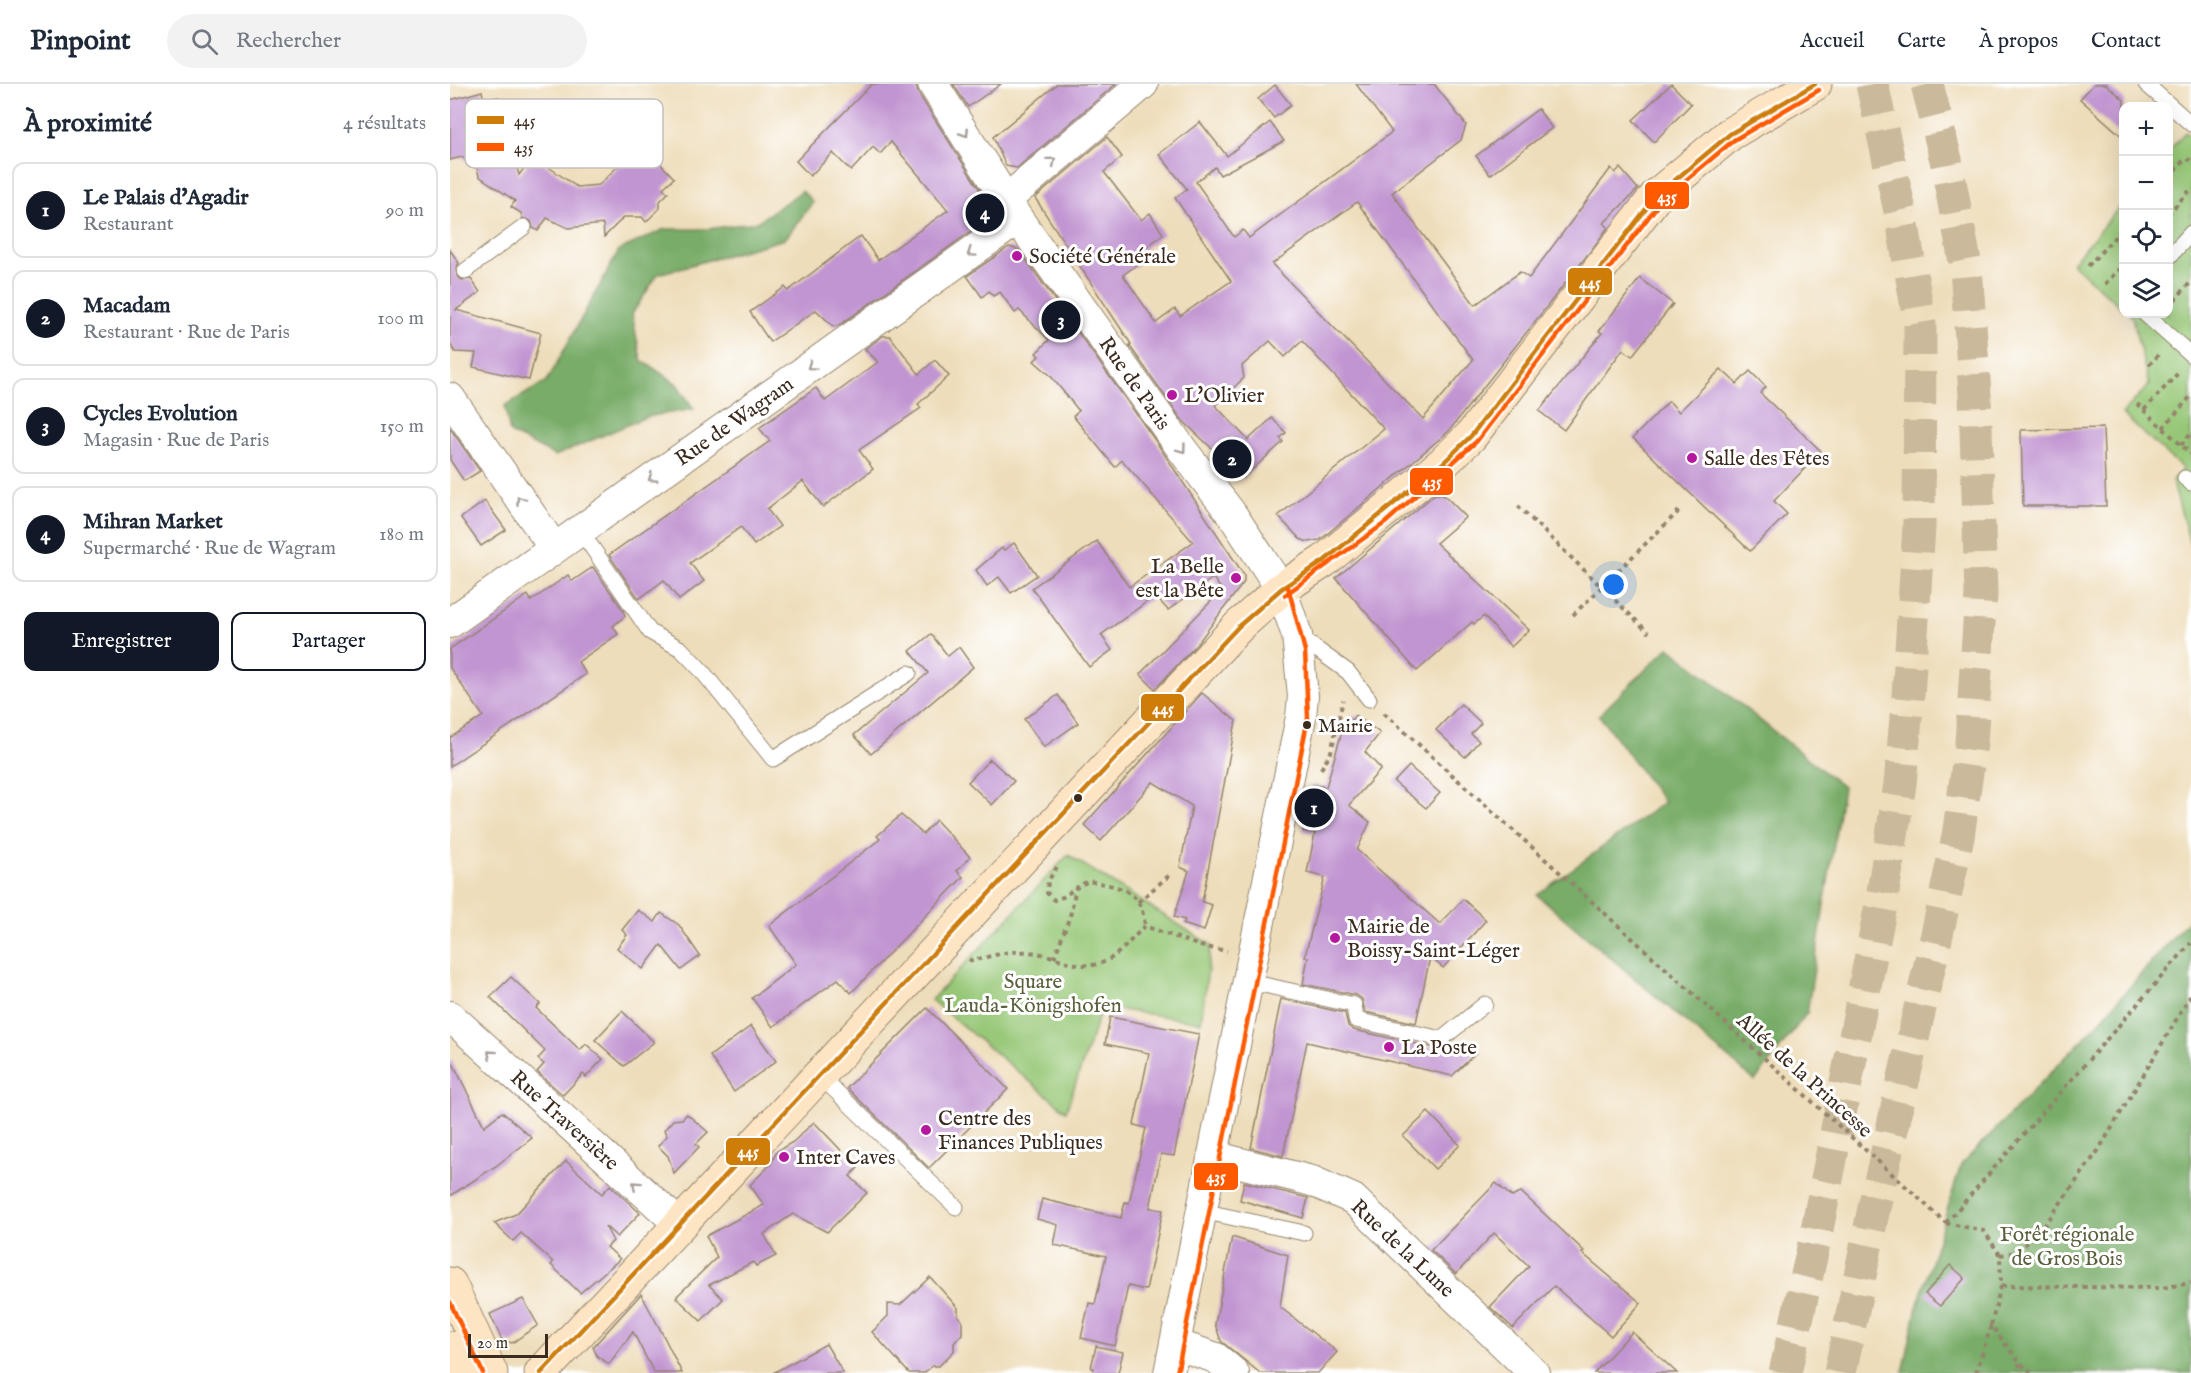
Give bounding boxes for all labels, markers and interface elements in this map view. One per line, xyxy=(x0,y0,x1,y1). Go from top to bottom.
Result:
search box xyxy=(167,14,587,68)
text: Pinpoint xyxy=(30,24,131,59)
icon: search xyxy=(188,25,221,58)
text: Rechercher xyxy=(236,27,341,55)
text: Accueil xyxy=(1800,28,1864,55)
text: Carte xyxy=(1897,28,1946,55)
text: À propos xyxy=(1979,28,2058,55)
text: Contact xyxy=(2091,28,2161,55)
legend xyxy=(465,99,663,168)
map controls xyxy=(2119,102,2173,318)
button: + xyxy=(2119,102,2173,156)
text: À proximité xyxy=(24,107,152,140)
text: 4 résultats xyxy=(343,111,426,136)
text: 445 xyxy=(514,112,536,132)
one-way arrow xyxy=(957,127,969,137)
text: 435 xyxy=(514,139,534,159)
button: − xyxy=(2119,156,2173,210)
one-way arrow xyxy=(1045,157,1056,168)
line badge: 435 xyxy=(1644,181,1690,210)
text: Le Palais d'Agadir xyxy=(83,184,249,212)
text: 435 xyxy=(1657,188,1677,208)
pin: 4 xyxy=(966,190,1004,236)
text: 1 xyxy=(42,198,49,223)
text: 90 m xyxy=(386,198,424,223)
button: locate xyxy=(2119,210,2173,264)
text: Restaurant xyxy=(83,212,174,237)
place label: Société Générale xyxy=(1029,244,1176,271)
one-way arrow xyxy=(966,246,977,257)
marker: Société Générale xyxy=(1010,249,1024,263)
button: layers xyxy=(2119,264,2173,318)
line badge: 445 xyxy=(1567,267,1613,296)
text: 445 xyxy=(1579,274,1601,294)
text: Macadam xyxy=(83,292,170,320)
pin: 3 xyxy=(1042,298,1080,342)
text: 2 xyxy=(41,306,50,331)
text: 100 m xyxy=(377,306,424,331)
text: Restaurant · Rue de Paris xyxy=(83,320,290,345)
street label: Rue de Paris xyxy=(1092,332,1176,436)
one-way arrow xyxy=(807,358,818,369)
street label: Rue de Wagram xyxy=(670,371,799,473)
place label: L'Olivier xyxy=(1184,383,1264,410)
marker: L'Olivier xyxy=(1165,388,1179,402)
text: Cycles Evolution xyxy=(83,400,238,428)
text: 3 xyxy=(42,414,49,439)
text: 150 m xyxy=(380,414,424,439)
text: Magasin · Rue de Paris xyxy=(83,428,269,453)
pin: 2 xyxy=(1212,436,1252,482)
one-way arrow xyxy=(1175,443,1186,454)
place label: Salle des Fêtes xyxy=(1704,446,1829,473)
marker: Salle des Fêtes xyxy=(1685,451,1699,465)
line badge: 435 xyxy=(1409,467,1454,496)
one-way arrow xyxy=(648,471,659,482)
text: 435 xyxy=(1422,473,1442,493)
one-way arrow xyxy=(516,496,527,507)
text: Mihran Market xyxy=(83,508,223,536)
text: 4 xyxy=(41,522,50,547)
text: 180 m xyxy=(379,522,424,547)
text: Supermarché · Rue de Wagram xyxy=(83,536,336,561)
place label: La Belle est la Bête xyxy=(1135,554,1224,605)
your location xyxy=(1599,570,1628,599)
marker: La Belle est la Bête xyxy=(1229,571,1243,585)
button: Enregistrer xyxy=(24,612,219,671)
button: Partager xyxy=(231,612,426,671)
line badge: 445 xyxy=(1140,693,1185,722)
text: 445 xyxy=(1152,700,1174,720)
place label: Mairie xyxy=(1318,714,1373,739)
marker: Mairie xyxy=(1301,719,1313,731)
pin: 1 xyxy=(1294,786,1334,830)
unlabelled marker xyxy=(1072,792,1084,804)
place label: Mairie de Boissy-Saint-Léger xyxy=(1347,914,1520,965)
marker: Mairie de Boissy-Saint-Léger xyxy=(1328,931,1342,945)
park label: Square Lauda-Königshofen xyxy=(944,969,1122,1020)
street label: Allée de la Princesse xyxy=(1730,1007,1878,1145)
place label: La Poste xyxy=(1401,1035,1477,1062)
marker: La Poste xyxy=(1382,1040,1396,1054)
one-way arrow xyxy=(488,1050,498,1061)
street label: Rue Traversière xyxy=(504,1065,624,1177)
place label: Centre des Finances Publiques xyxy=(938,1106,1103,1157)
marker: Centre des Finances Publiques xyxy=(919,1123,933,1137)
line badge: 445 xyxy=(725,1137,771,1166)
text: 445 xyxy=(737,1143,759,1163)
place label: Inter Caves xyxy=(796,1145,895,1172)
marker: Inter Caves xyxy=(777,1150,791,1164)
line badge: 435 xyxy=(1193,1162,1239,1191)
text: 435 xyxy=(1206,1168,1226,1188)
one-way arrow xyxy=(632,1181,643,1192)
street label: Rue de la Lune xyxy=(1344,1194,1460,1304)
park label: Forêt régionale de Gros Bois xyxy=(2000,1222,2135,1273)
scale bar xyxy=(468,1331,548,1358)
text: 20 m xyxy=(477,1334,508,1354)

